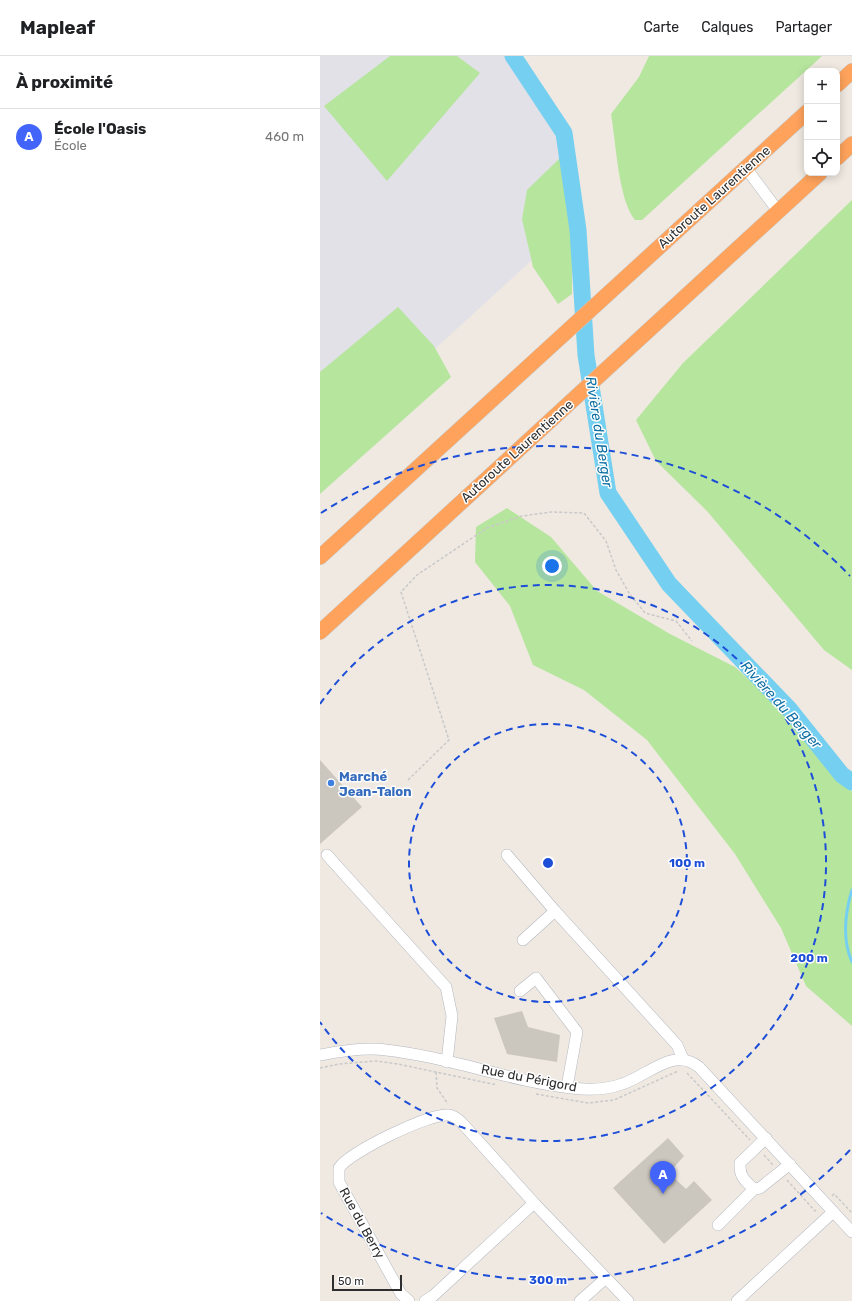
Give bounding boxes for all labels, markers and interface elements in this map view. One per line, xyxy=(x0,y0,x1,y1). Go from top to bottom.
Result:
text: Mapleaf xyxy=(20,16,95,39)
text: Carte xyxy=(643,19,679,36)
text: Calques xyxy=(701,19,753,36)
text: Partager xyxy=(775,19,832,36)
map controls xyxy=(804,68,840,176)
button: + xyxy=(804,68,840,104)
text: À proximité xyxy=(16,72,113,92)
button: − xyxy=(804,104,840,140)
text: École l'Oasis xyxy=(54,120,146,138)
text: A xyxy=(24,129,34,144)
text: 460 m xyxy=(265,129,304,144)
text: École xyxy=(54,138,87,153)
button: locate xyxy=(804,140,840,176)
street label: Autoroute Laurentienne xyxy=(655,143,773,251)
water label: Rivière du Berger xyxy=(582,375,616,489)
street label: Autoroute Laurentienne xyxy=(458,397,576,505)
your location xyxy=(542,556,562,576)
water label: Rivière du Berger xyxy=(737,658,825,753)
place label: Marché Jean-Talon xyxy=(339,769,412,799)
marker: Marché Jean-Talon xyxy=(326,778,336,788)
centre of rings xyxy=(541,856,555,870)
text: 100 m xyxy=(669,856,705,870)
text: 200 m xyxy=(790,951,828,965)
street label: Rue du Périgord xyxy=(480,1061,578,1096)
pin: A xyxy=(650,1161,676,1194)
street label: Rue du Berry xyxy=(336,1185,388,1261)
scale bar xyxy=(332,1273,402,1292)
text: 300 m xyxy=(529,1273,567,1287)
text: 50 m xyxy=(338,1275,364,1288)

